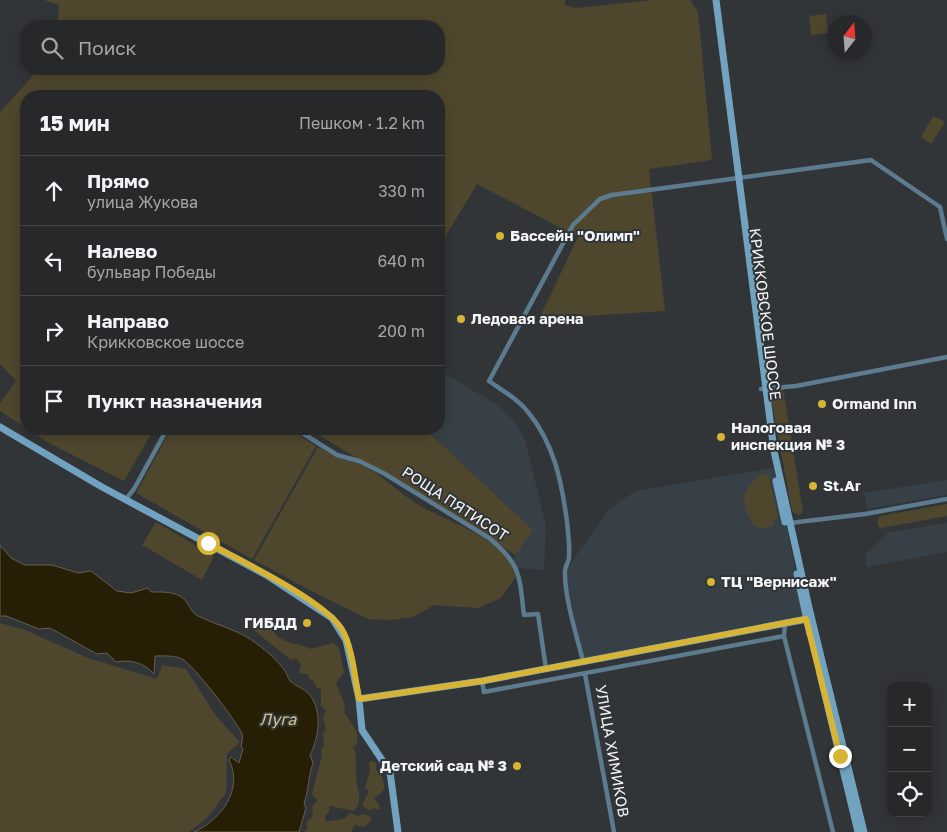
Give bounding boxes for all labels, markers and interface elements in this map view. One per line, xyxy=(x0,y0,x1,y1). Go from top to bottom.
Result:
north arrow xyxy=(827,15,872,60)
search box xyxy=(20,20,445,75)
icon: search xyxy=(38,34,66,62)
text: Поиск xyxy=(78,36,137,59)
text: 15 мин xyxy=(40,110,110,136)
text: Пешком · 1.2 km xyxy=(299,113,425,133)
text: Прямо xyxy=(87,169,149,192)
icon: ahead xyxy=(40,177,68,205)
text: 330 m xyxy=(378,181,425,201)
text: улица Жукова xyxy=(87,192,198,212)
place label: Бассейн "Олимп" xyxy=(510,226,640,244)
street label: КРИККОВСКОЕ ШОССЕ xyxy=(747,227,785,401)
marker: Бассейн "Олимп" xyxy=(494,230,506,242)
text: Налево xyxy=(87,239,157,262)
icon: left xyxy=(40,247,68,275)
text: 640 m xyxy=(377,251,425,271)
text: бульвар Победы xyxy=(87,262,216,282)
text: Направо xyxy=(87,309,169,332)
place label: Ледовая арена xyxy=(471,309,584,327)
marker: Ледовая арена xyxy=(455,313,467,325)
icon: right xyxy=(40,317,68,345)
text: 200 m xyxy=(378,321,425,341)
text: Крикковское шоссе xyxy=(87,332,244,352)
icon: arrive xyxy=(40,387,68,415)
text: Пункт назначения xyxy=(87,389,262,412)
place label: Ormand Inn xyxy=(832,394,917,412)
marker: Ormand Inn xyxy=(816,398,828,410)
place label: Налоговая инспекция № 3 xyxy=(731,418,845,453)
marker: Налоговая инспекция № 3 xyxy=(715,431,727,443)
street label: РОЩА ПЯТИСОТ xyxy=(399,462,512,544)
place label: St.Ar xyxy=(823,476,861,494)
marker: St.Ar xyxy=(807,480,819,492)
route start xyxy=(197,532,220,555)
place label: ТЦ "Вернисаж" xyxy=(721,572,837,590)
marker: ТЦ "Вернисаж" xyxy=(705,576,717,588)
place label: ГИБДД xyxy=(244,613,297,631)
marker: ГИБДД xyxy=(301,617,313,629)
map controls xyxy=(887,682,932,817)
button: + xyxy=(887,682,932,727)
street label: УЛИЦА ХИМИКОВ xyxy=(592,683,633,818)
water label: Луга xyxy=(260,709,297,729)
button: − xyxy=(887,727,932,772)
route end xyxy=(829,745,852,768)
place label: Детский сад № 3 xyxy=(380,756,507,774)
marker: Детский сад № 3 xyxy=(511,760,523,772)
button: locate xyxy=(887,772,932,817)

